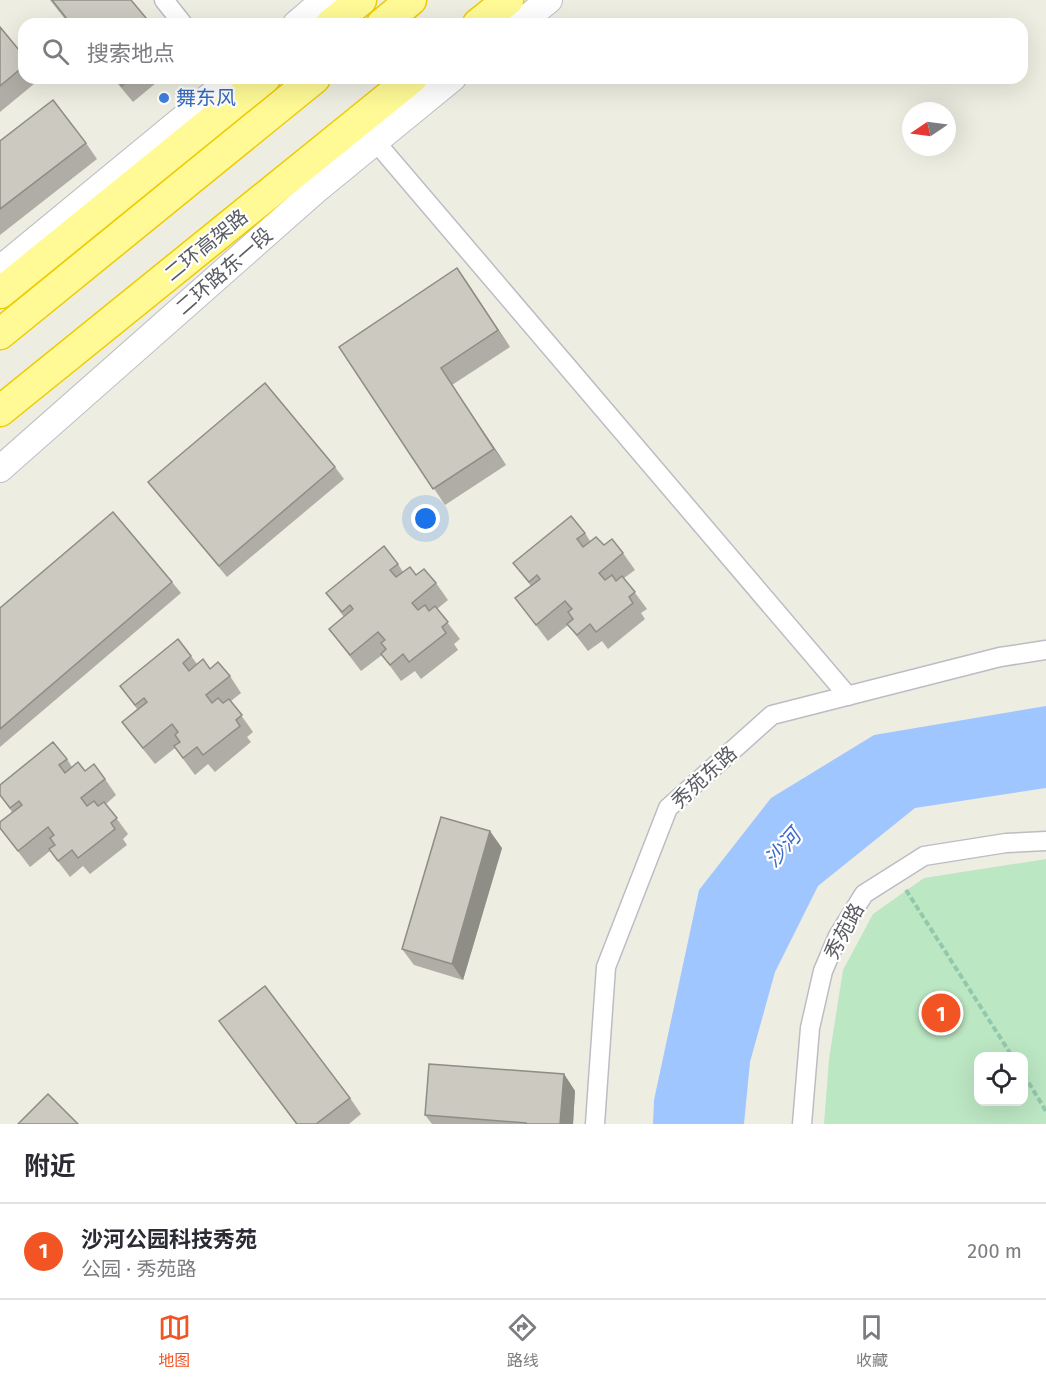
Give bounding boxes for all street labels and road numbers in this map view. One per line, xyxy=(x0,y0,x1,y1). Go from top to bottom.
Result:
street label: 二环高架路 xyxy=(160,204,252,286)
street label: 二环路东一段 xyxy=(171,223,277,319)
street label: 秀苑东路 xyxy=(667,741,741,813)
street label: 秀苑路 xyxy=(819,899,869,963)

